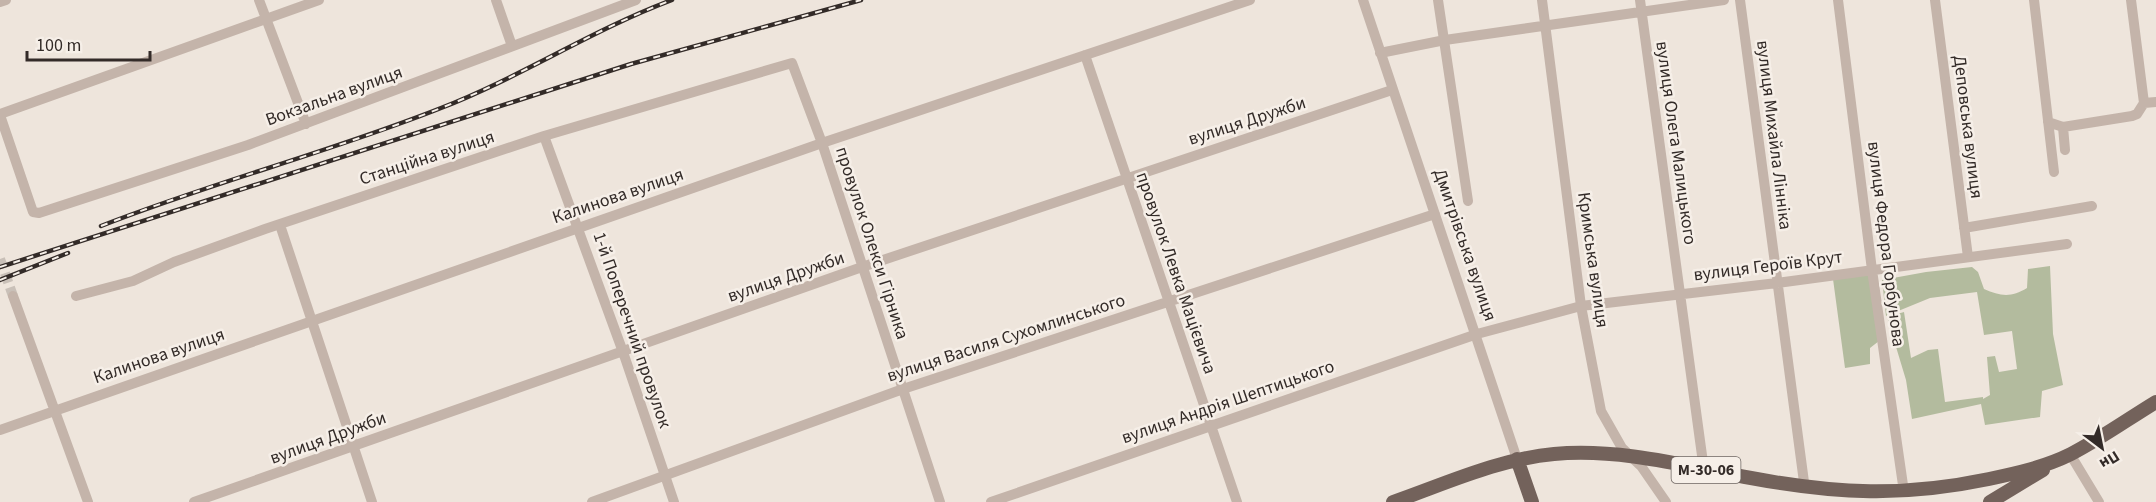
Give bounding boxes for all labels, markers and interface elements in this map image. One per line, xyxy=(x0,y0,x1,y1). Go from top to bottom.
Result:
scale bar xyxy=(27,24,150,62)
text: 100 m xyxy=(36,33,81,58)
street label: вулиця Михайла Лінніка xyxy=(1750,39,1798,231)
street label: вулиця Олега Малицького xyxy=(1649,40,1703,246)
street label: Деповська вулиця xyxy=(1947,54,1989,200)
street label: Вокзальна вулиця xyxy=(262,60,406,132)
street label: вулиця Дружби xyxy=(1185,90,1309,152)
street label: Станційна вулиця xyxy=(356,124,498,192)
street label: вулиця Федора Горбунова xyxy=(1861,140,1911,348)
street label: провулок Олекси Гірника xyxy=(829,143,915,343)
street label: Калинова вулиця xyxy=(549,162,687,230)
street label: Дмитрівська вулиця xyxy=(1427,165,1503,325)
street label: провулок Левка Мацієвича xyxy=(1130,169,1222,377)
street label: Кримська вулиця xyxy=(1571,191,1615,329)
street label: 1-й Поперечний провулок xyxy=(587,229,677,432)
street label: вулиця Героїв Крут xyxy=(1692,244,1844,288)
street label: вулиця Дружби xyxy=(724,245,848,309)
street label: вулиця Василя Сухомлинського xyxy=(884,288,1128,388)
street label: Калинова вулиця xyxy=(90,322,228,390)
street label: вулиця Андрія Шептицького xyxy=(1118,354,1338,450)
street label: вулиця Дружби xyxy=(266,405,390,471)
north arrow xyxy=(2072,418,2132,478)
text: Пн xyxy=(2095,445,2124,474)
road number: М-30-06 xyxy=(1672,457,1740,483)

